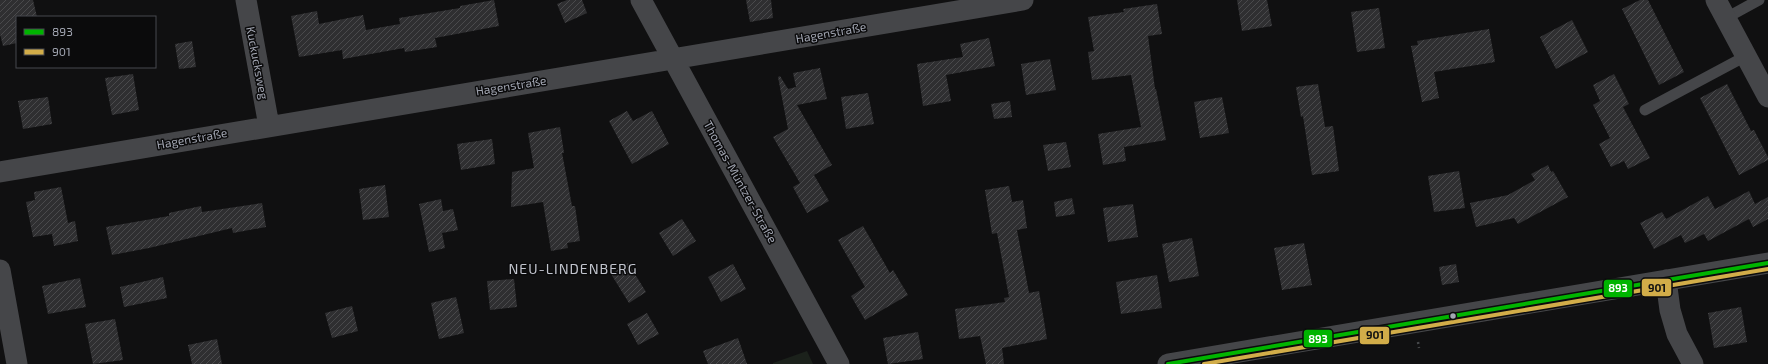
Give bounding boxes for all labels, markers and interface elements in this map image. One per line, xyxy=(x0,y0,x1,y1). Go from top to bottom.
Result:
legend xyxy=(16,16,156,68)
street label: Hagenstraße xyxy=(795,19,867,45)
text: 893 xyxy=(52,24,73,38)
street label: Kuckucksweg xyxy=(244,25,272,101)
text: 901 xyxy=(52,44,71,58)
street label: Hagenstraße xyxy=(475,73,547,98)
street label: Thomas-Müntzer-Straße xyxy=(701,118,780,245)
street label: Hagenstraße xyxy=(156,125,228,151)
district label: NEU-LINDENBERG xyxy=(508,260,638,277)
line badge: 901 xyxy=(1641,278,1672,297)
line badge: 893 xyxy=(1603,279,1633,298)
text: 893 xyxy=(1608,281,1628,294)
text: 901 xyxy=(1648,281,1666,294)
unlabelled marker xyxy=(1448,311,1458,321)
line badge: 901 xyxy=(1359,326,1390,345)
text: 901 xyxy=(1366,328,1384,341)
line badge: 893 xyxy=(1303,329,1333,348)
text: 893 xyxy=(1308,332,1328,345)

